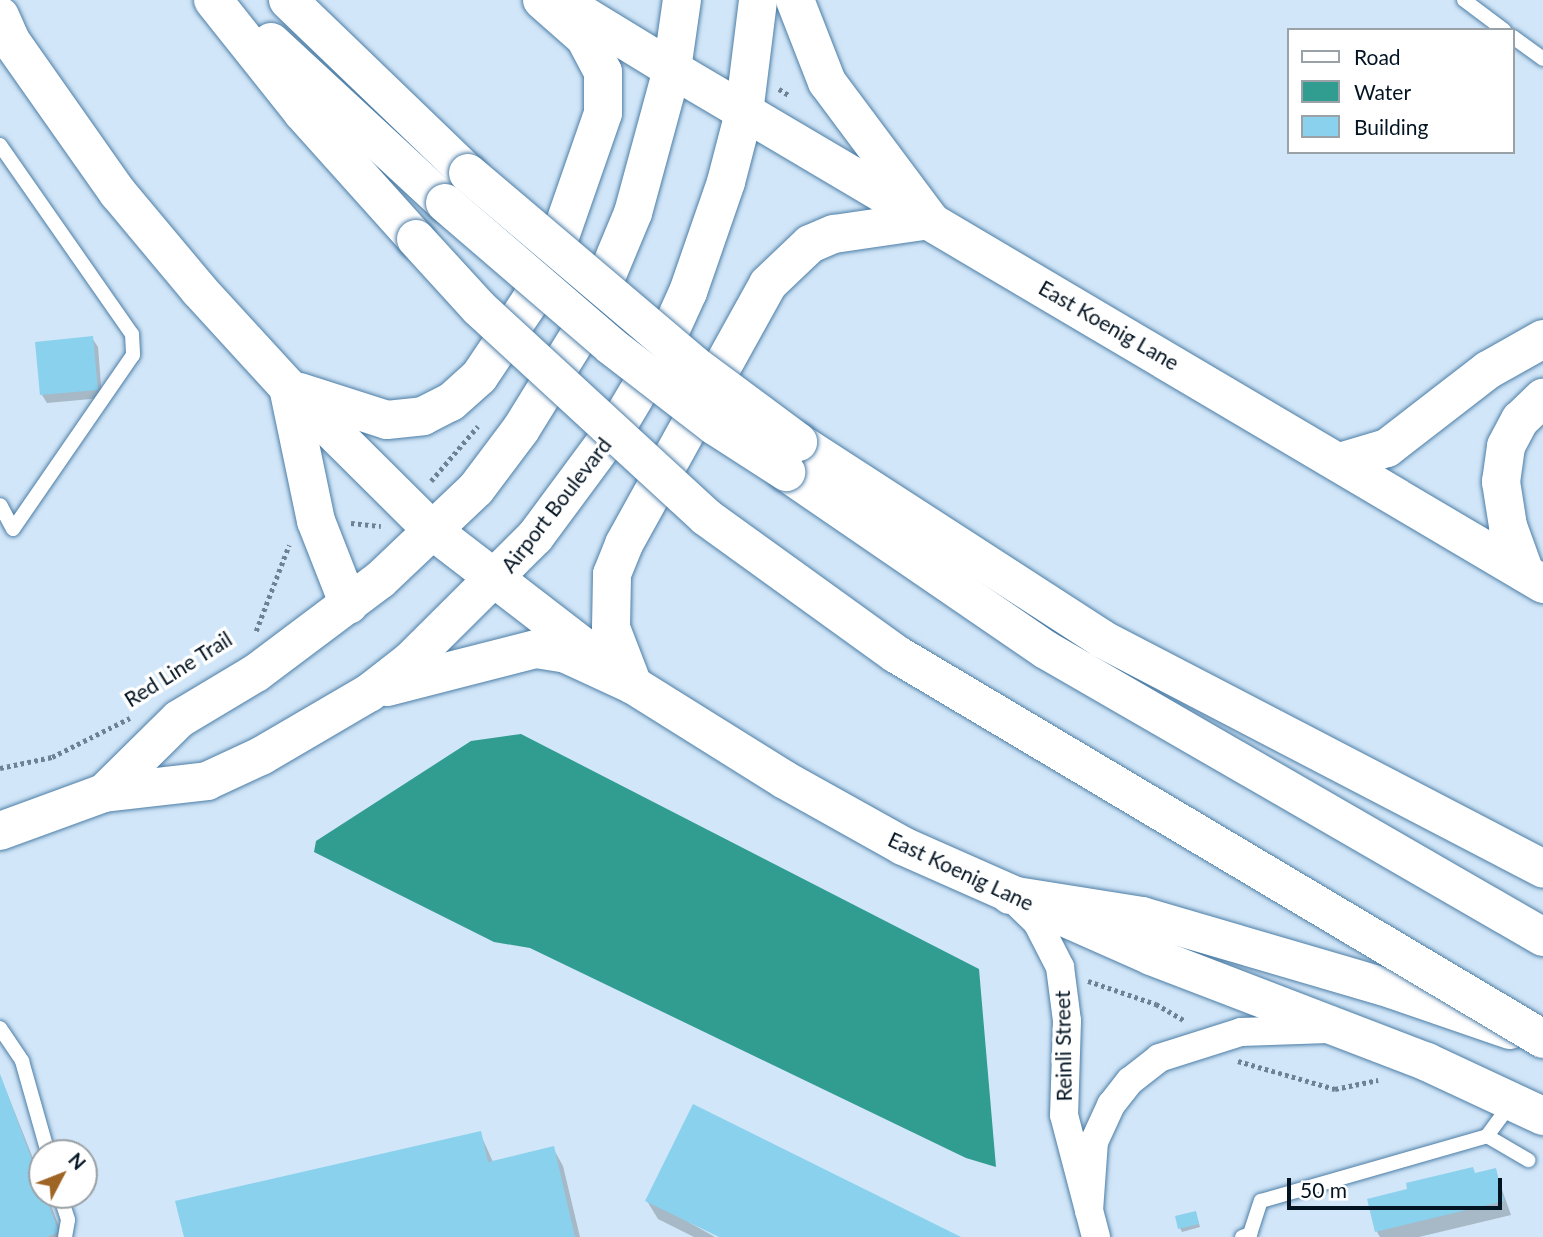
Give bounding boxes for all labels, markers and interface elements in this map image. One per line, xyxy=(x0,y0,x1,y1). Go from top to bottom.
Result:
legend xyxy=(1288,28,1515,154)
text: Road xyxy=(1354,44,1401,69)
text: Water xyxy=(1354,79,1411,104)
text: Building xyxy=(1354,114,1429,139)
street label: East Koenig Lane xyxy=(1034,275,1184,375)
street label: Airport Boulevard xyxy=(496,433,616,577)
street label: Red Line Trail xyxy=(119,626,237,712)
street label: East Koenig Lane xyxy=(884,826,1038,916)
street label: Reinli Street xyxy=(1049,990,1077,1102)
north arrow xyxy=(28,1139,98,1209)
text: N xyxy=(64,1148,91,1174)
scale bar xyxy=(1291,1164,1506,1208)
text: 50 m xyxy=(1300,1177,1347,1202)

